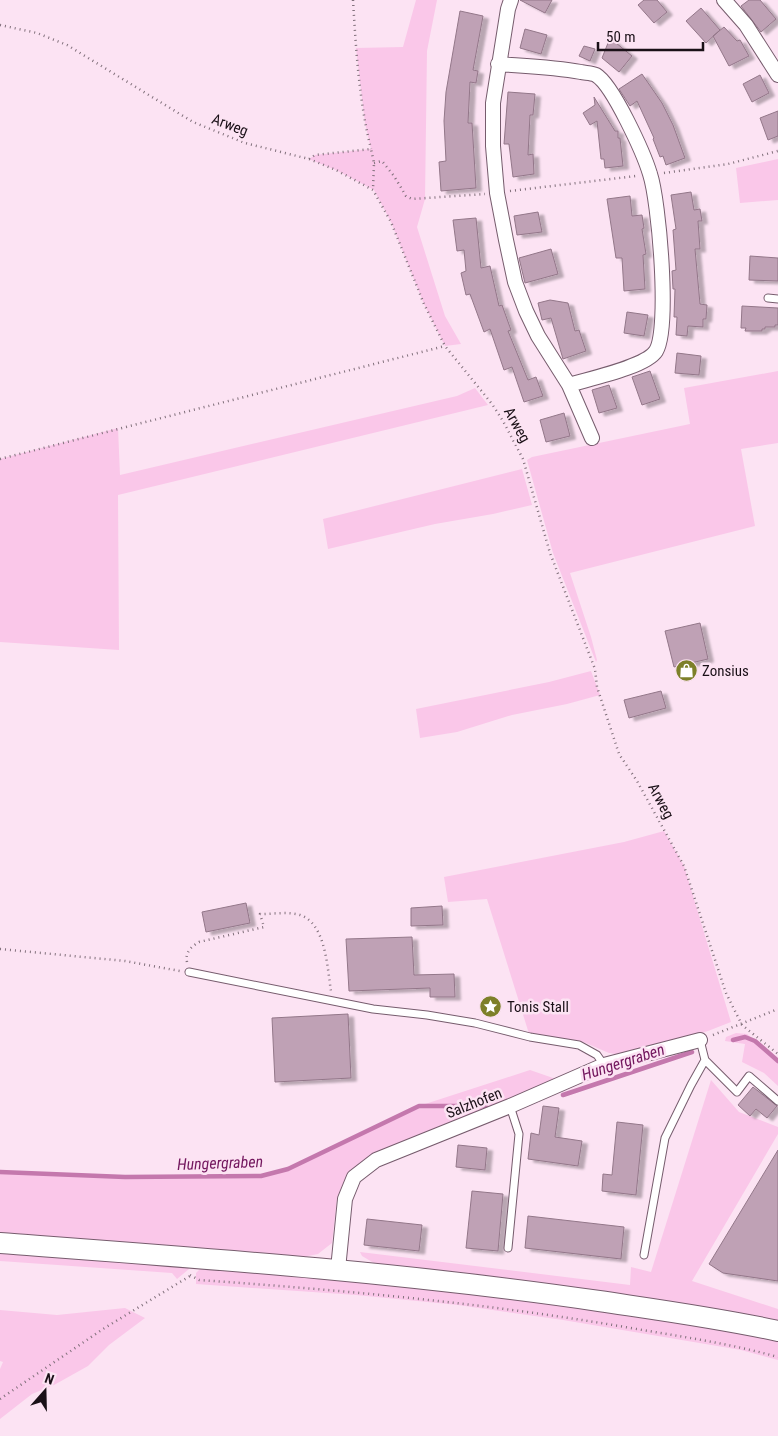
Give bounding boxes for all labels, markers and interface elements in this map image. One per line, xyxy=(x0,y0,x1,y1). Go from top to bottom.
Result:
scale bar xyxy=(598,20,703,52)
text: 50 m xyxy=(606,28,636,46)
street label: Arweg xyxy=(209,110,251,140)
street label: Arweg xyxy=(500,404,534,446)
shop icon: Zonsius xyxy=(674,659,698,683)
place label: Zonsius xyxy=(702,662,749,680)
street label: Arweg xyxy=(644,780,678,822)
place icon: Tonis Stall xyxy=(479,995,503,1019)
place label: Tonis Stall xyxy=(507,998,569,1016)
water label: Hungergraben xyxy=(579,1040,667,1084)
street label: Salzhofen xyxy=(443,1084,505,1122)
water label: Hungergraben xyxy=(177,1152,263,1174)
north arrow xyxy=(20,1366,70,1416)
text: N xyxy=(43,1370,56,1388)

